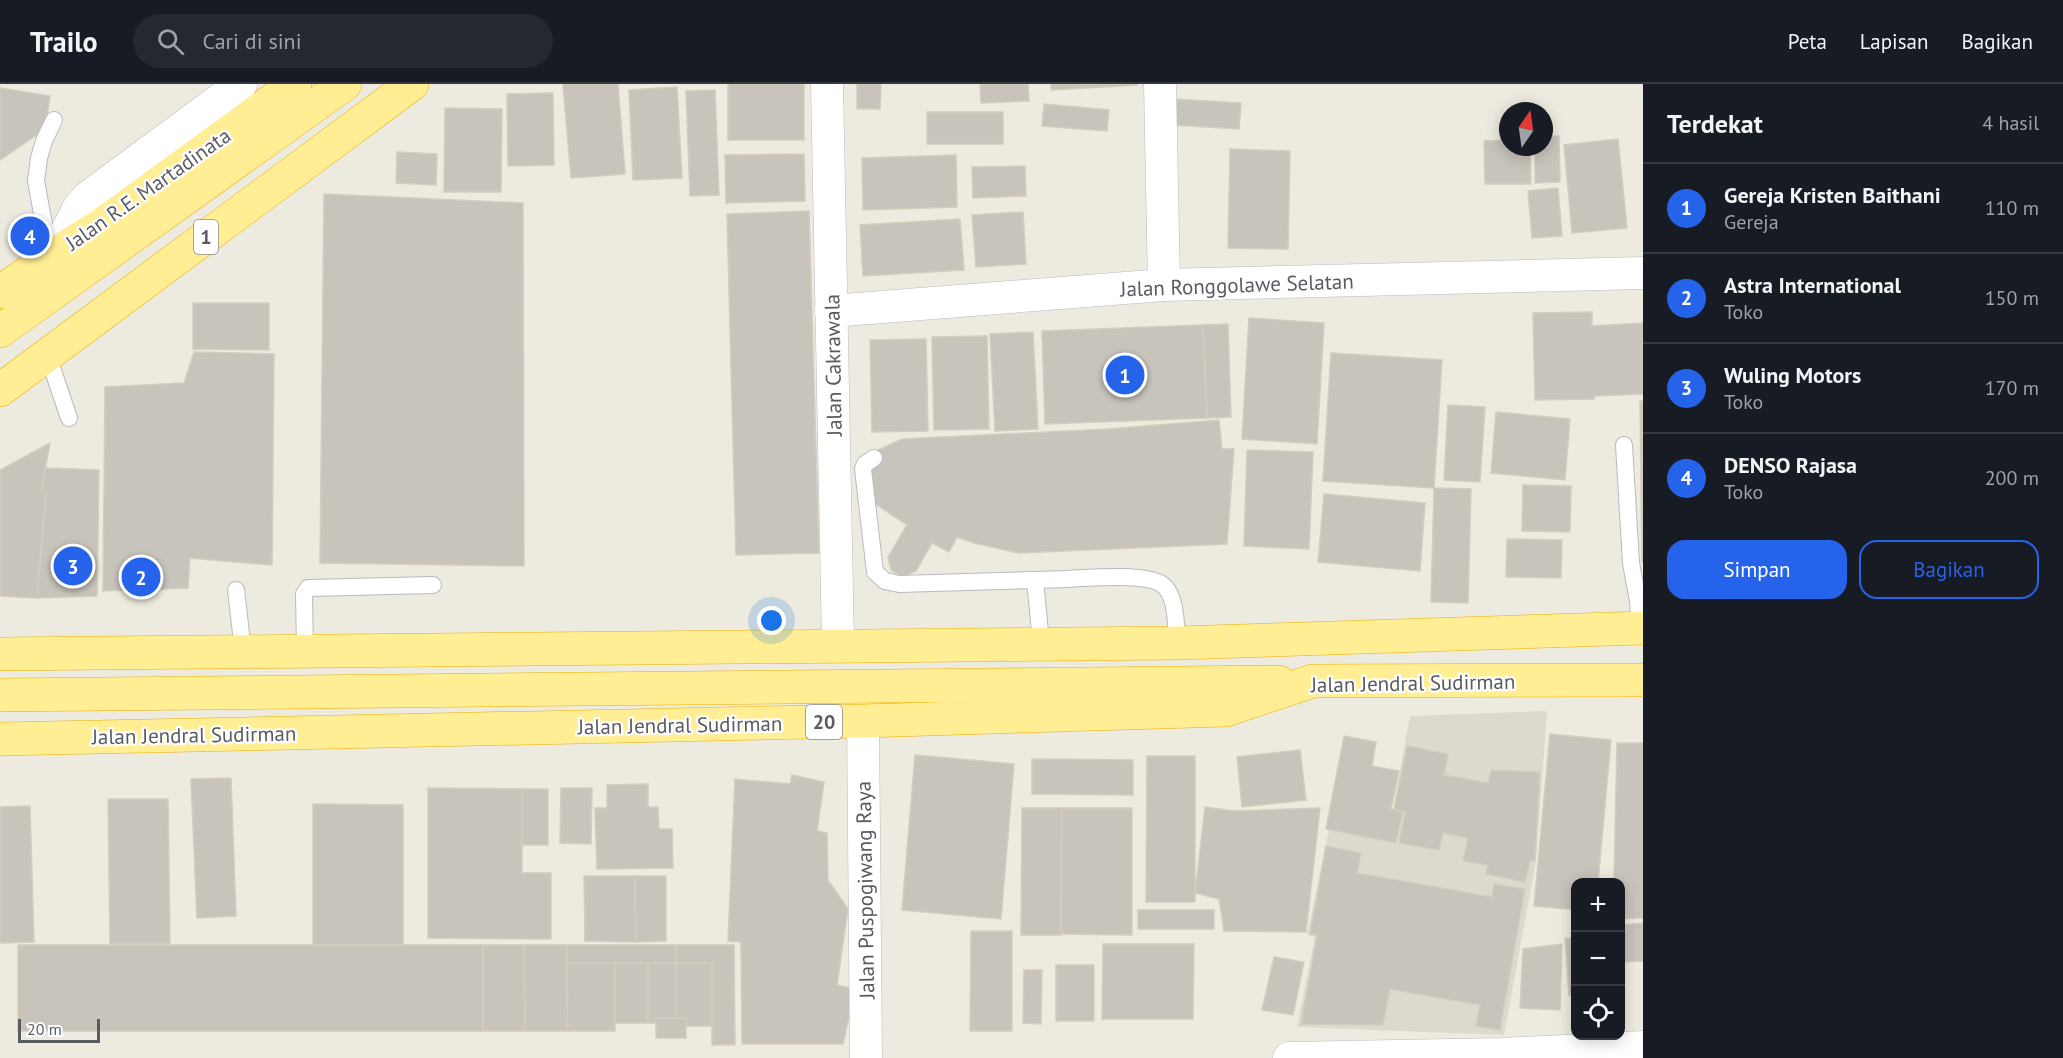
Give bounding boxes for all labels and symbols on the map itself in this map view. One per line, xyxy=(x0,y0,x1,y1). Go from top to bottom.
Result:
north arrow xyxy=(1499,102,1553,156)
street label: Jalan R.E. Martadinata xyxy=(59,122,236,257)
pin: 4 xyxy=(10,214,50,258)
road number: 1 xyxy=(194,220,218,254)
street label: Jalan Ronggolawe Selatan xyxy=(1119,267,1354,303)
street label: Jalan Cakrawala xyxy=(818,294,848,437)
pin: 1 xyxy=(1106,352,1144,398)
pin: 3 xyxy=(54,544,92,588)
pin: 2 xyxy=(122,554,160,600)
your location xyxy=(757,606,786,635)
street label: Jalan Jendral Sudirman xyxy=(1310,668,1515,698)
road number: 20 xyxy=(806,705,842,739)
street label: Jalan Jendral Sudirman xyxy=(577,710,782,740)
street label: Jalan Jendral Sudirman xyxy=(91,720,296,750)
street label: Jalan Puspogiwang Raya xyxy=(850,781,880,1000)
scale bar xyxy=(18,1016,100,1044)

